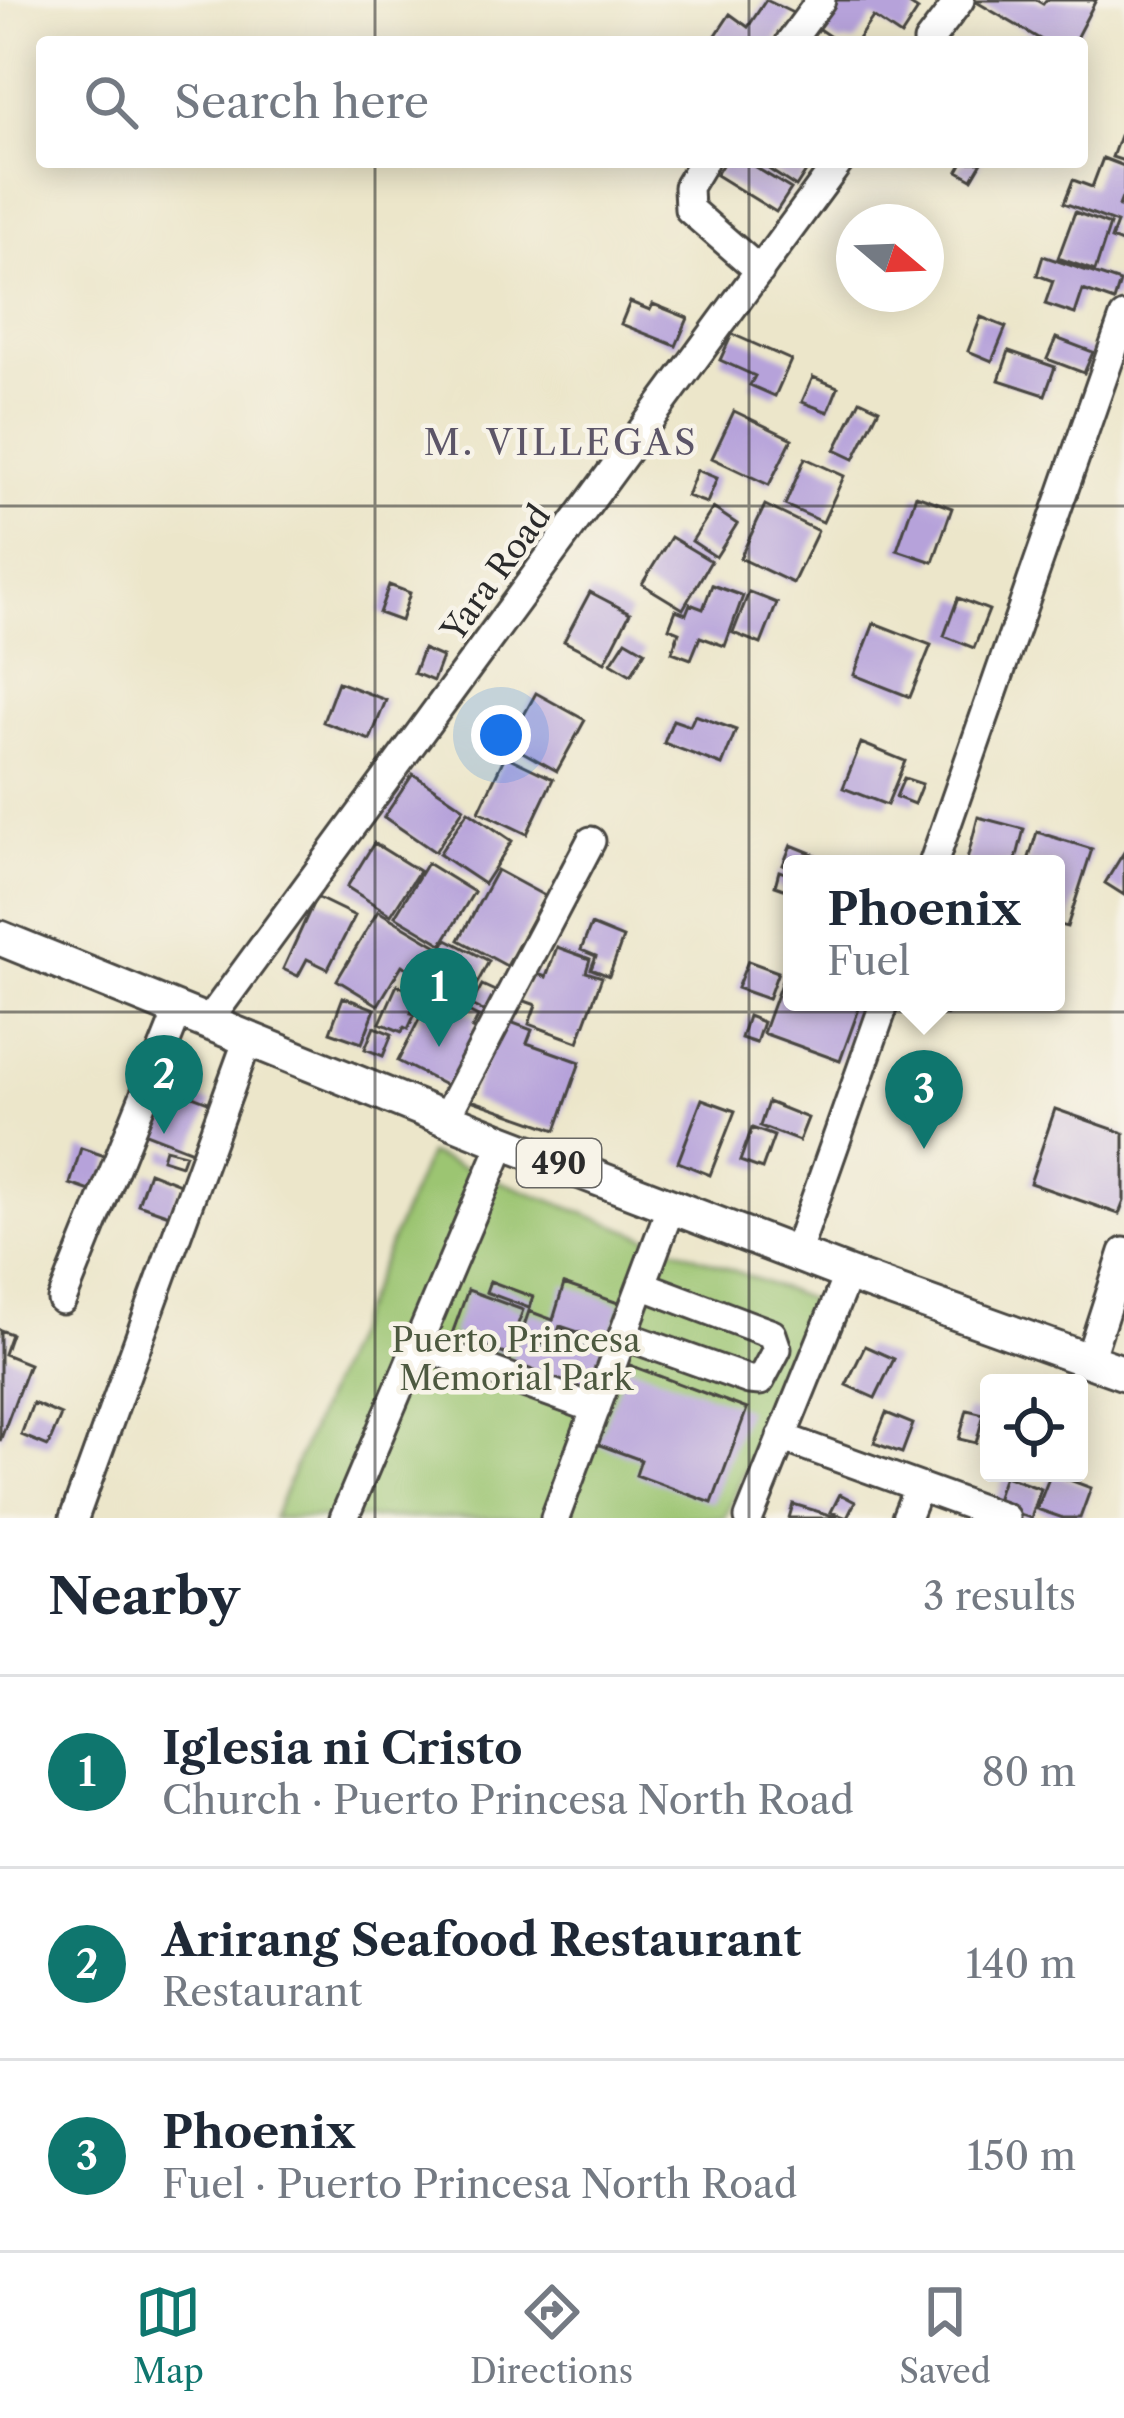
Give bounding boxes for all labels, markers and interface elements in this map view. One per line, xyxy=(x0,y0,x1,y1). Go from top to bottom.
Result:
search box xyxy=(36,36,1088,168)
icon: search xyxy=(78,69,144,135)
text: Search here xyxy=(174,74,429,130)
north arrow xyxy=(836,204,944,312)
district label: M. VILLEGAS xyxy=(423,420,699,464)
street label: Yara Road xyxy=(432,497,559,650)
your location xyxy=(471,705,531,765)
popup xyxy=(783,855,1065,1011)
text: Phoenix xyxy=(827,881,1021,937)
text: Fuel xyxy=(827,937,910,985)
pin: 1 xyxy=(400,948,478,1047)
pin: 2 xyxy=(125,1035,203,1134)
pin: 3 xyxy=(885,1050,963,1149)
road number: 490 xyxy=(517,1139,601,1187)
park label: Puerto Princesa Memorial Park xyxy=(391,1320,641,1399)
map controls xyxy=(980,1374,1088,1482)
button: locate xyxy=(980,1374,1088,1482)
text: Nearby xyxy=(48,1565,240,1627)
text: 3 results xyxy=(923,1572,1076,1620)
text: Iglesia ni Cristo xyxy=(162,1720,522,1776)
text: 1 xyxy=(78,1748,96,1796)
text: 80 m xyxy=(981,1748,1076,1796)
text: Church · Puerto Princesa North Road xyxy=(162,1776,854,1824)
text: Arirang Seafood Restaurant xyxy=(162,1912,801,1968)
text: 2 xyxy=(75,1940,99,1988)
text: 140 m xyxy=(966,1940,1076,1988)
text: Restaurant xyxy=(162,1968,362,2016)
text: Phoenix xyxy=(162,2104,355,2160)
text: 3 xyxy=(76,2132,98,2180)
text: 150 m xyxy=(967,2132,1076,2180)
text: Fuel · Puerto Princesa North Road xyxy=(162,2160,797,2208)
tab: Map xyxy=(133,2279,204,2392)
tab: Directions xyxy=(470,2279,633,2392)
tab: Saved xyxy=(899,2279,991,2392)

